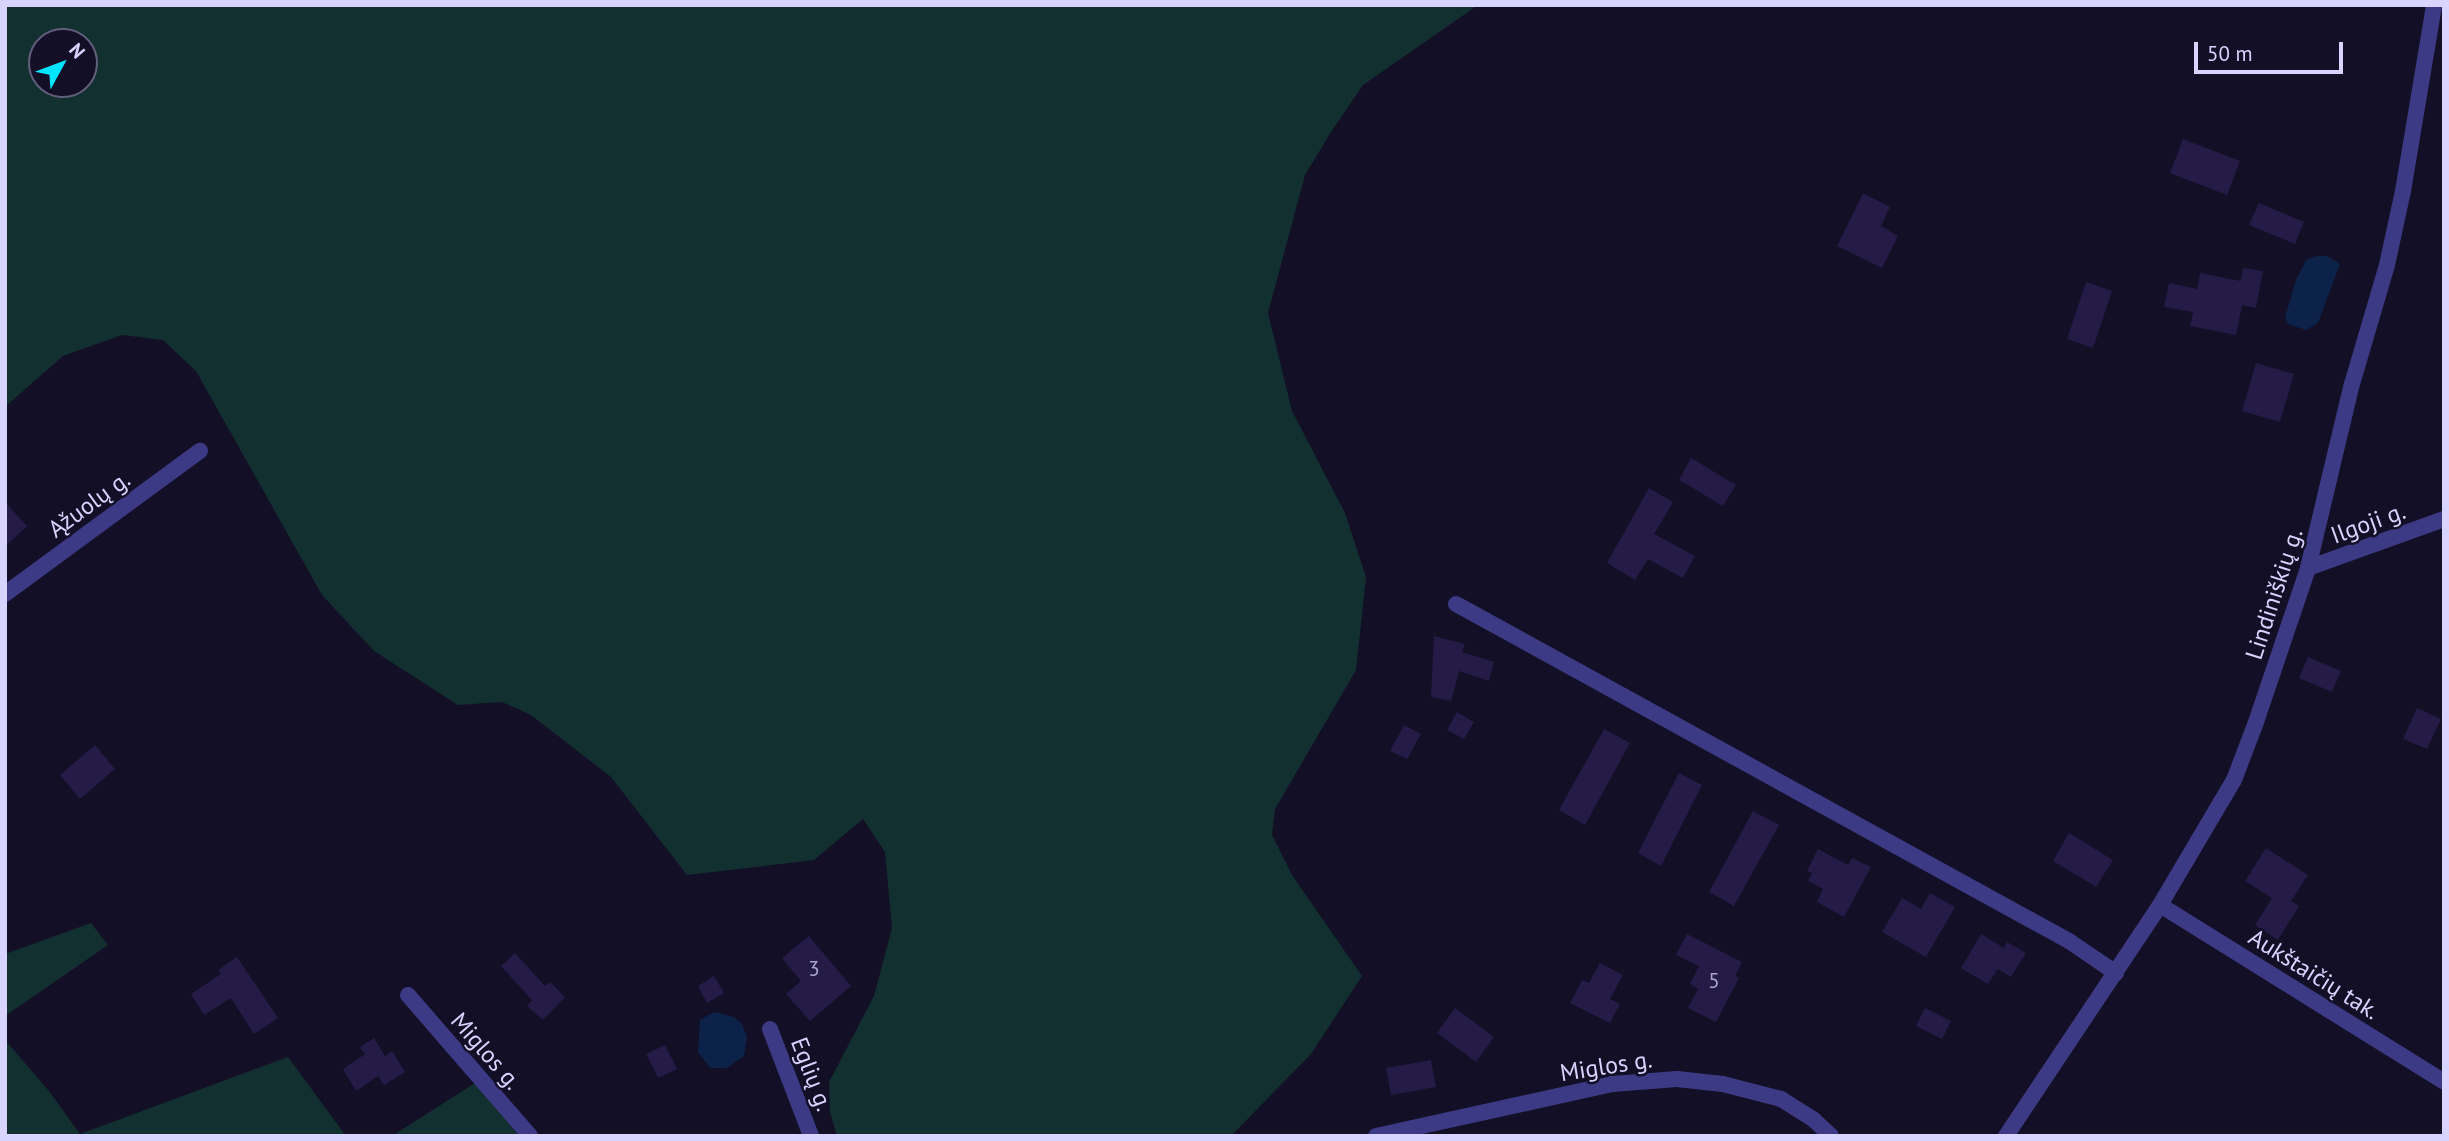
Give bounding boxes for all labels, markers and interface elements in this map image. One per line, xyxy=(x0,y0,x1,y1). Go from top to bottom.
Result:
north arrow xyxy=(28,28,98,98)
scale bar xyxy=(2197,28,2346,72)
text: N xyxy=(64,38,90,63)
text: 50 m xyxy=(2207,40,2253,67)
street label: Ąžuolų g. xyxy=(42,465,136,543)
street label: Ilgoji g. xyxy=(2327,496,2409,550)
street label: Lindiniškių g. xyxy=(2239,525,2309,663)
street label: Aukštaičių tak. xyxy=(2243,922,2385,1026)
house number: 3 xyxy=(808,956,820,982)
house number: 5 xyxy=(1708,968,1720,994)
street label: Miglos g. xyxy=(445,1007,527,1095)
street label: Eglių g. xyxy=(785,1033,839,1115)
street label: Miglos g. xyxy=(1558,1045,1654,1087)

